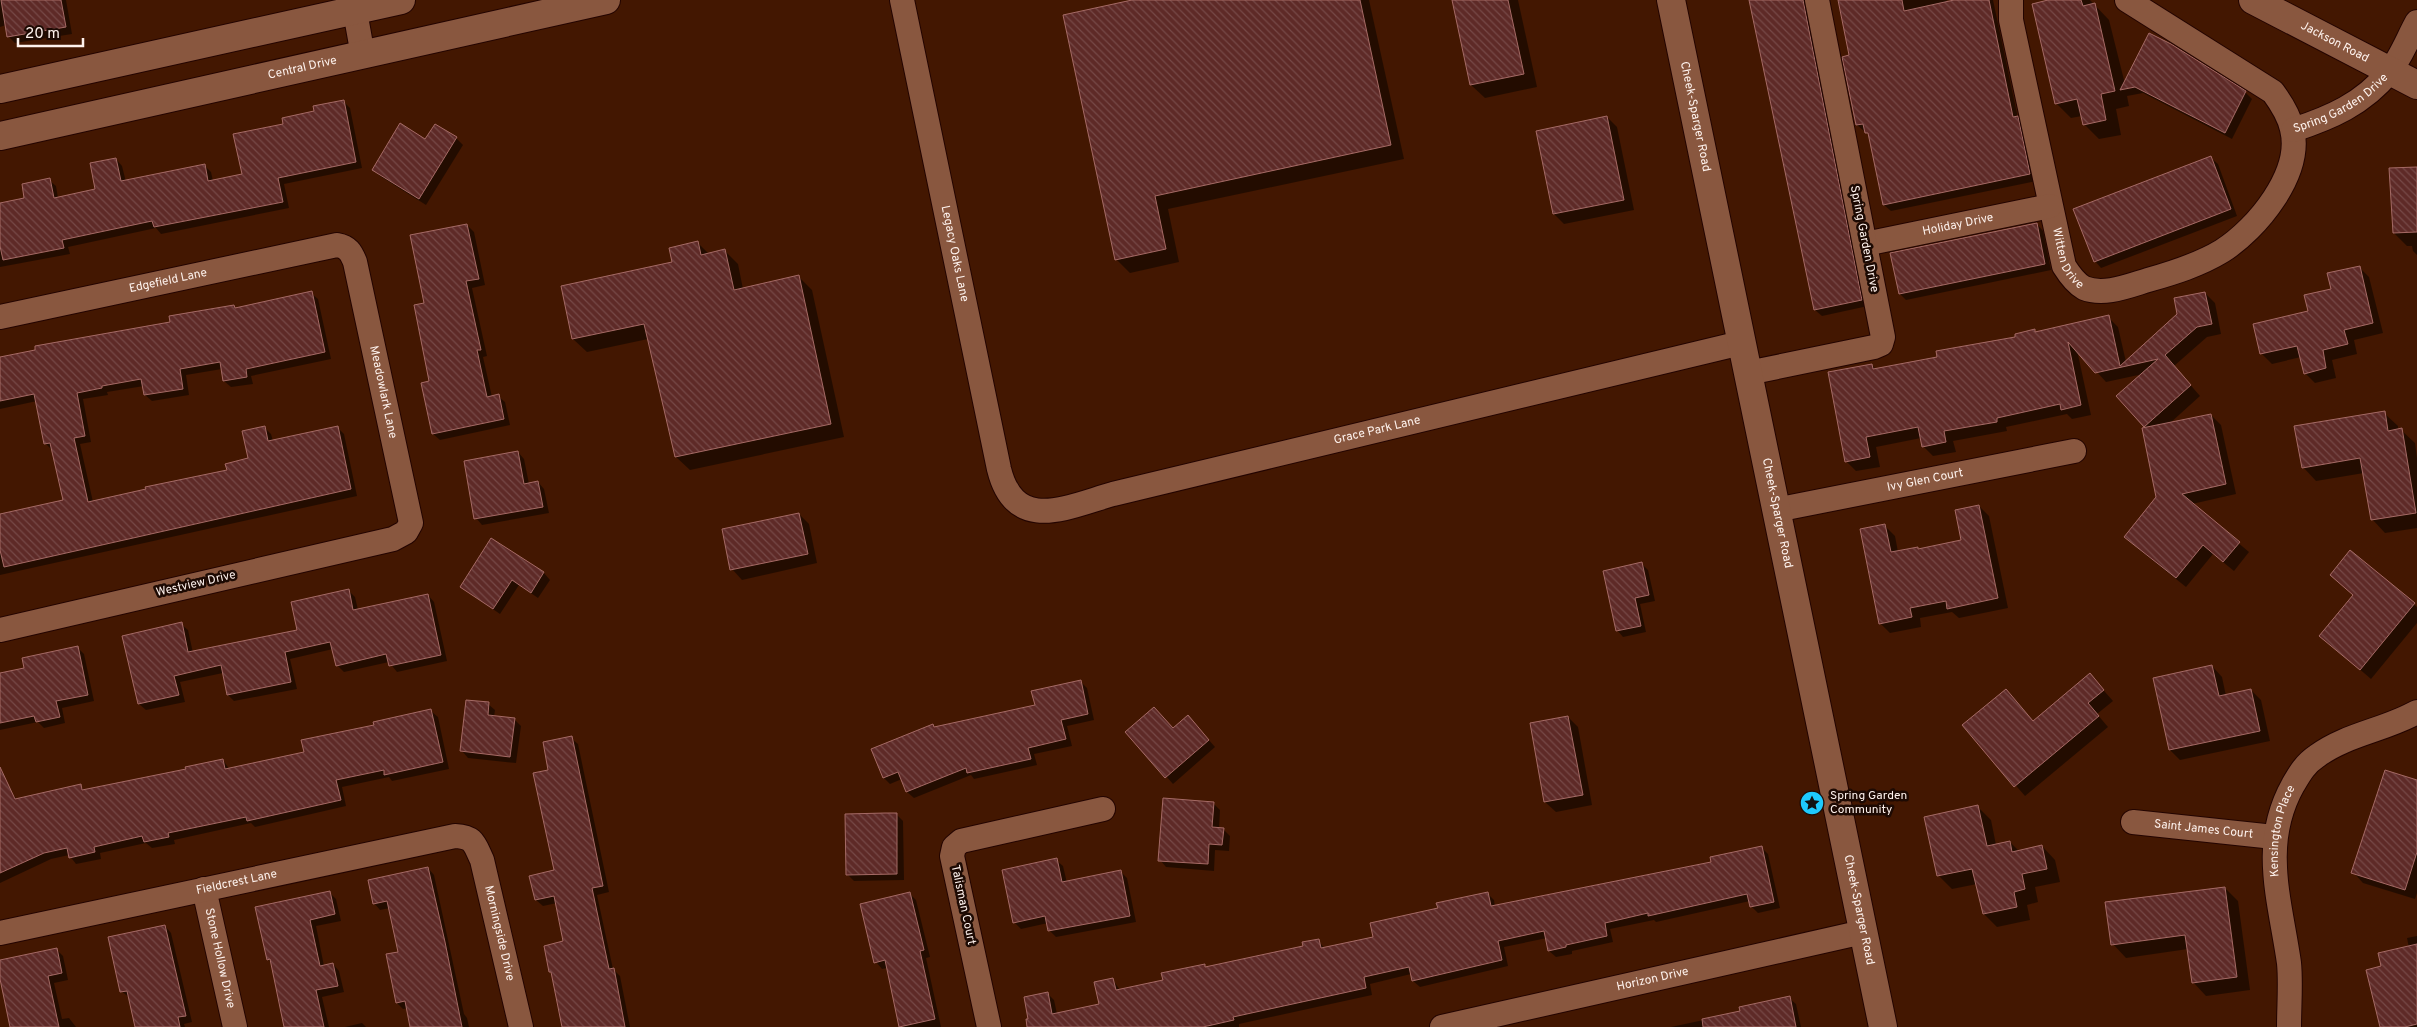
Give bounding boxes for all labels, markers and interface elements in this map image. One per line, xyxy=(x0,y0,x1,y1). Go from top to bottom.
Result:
scale bar xyxy=(18,15,82,47)
street label: Jackson Road xyxy=(2298,18,2372,67)
text: 20 m xyxy=(25,25,60,44)
street label: Central Drive xyxy=(266,53,339,84)
street label: Cheek-Sparger Road xyxy=(1676,60,1714,173)
street label: Spring Garden Drive xyxy=(2291,70,2392,137)
street label: Spring Garden Drive xyxy=(1846,184,1882,294)
street label: Legacy Oaks Lane xyxy=(937,204,972,303)
street label: Holiday Drive xyxy=(1921,210,1995,240)
street label: Witten Drive xyxy=(2048,226,2087,293)
street label: Edgefield Lane xyxy=(128,265,209,297)
street label: Meadowlark Lane xyxy=(365,344,401,440)
street label: Grace Park Lane xyxy=(1332,412,1422,449)
street label: Cheek-Sparger Road xyxy=(1758,457,1796,570)
street label: Ivy Glen Court xyxy=(1886,465,1965,496)
street label: Westview Drive xyxy=(155,567,237,601)
street label: Kensington Place xyxy=(2267,782,2299,878)
place label: Spring Garden Community xyxy=(1830,788,1907,818)
place icon: Spring Garden Community xyxy=(1799,790,1825,816)
street label: Saint James Court xyxy=(2153,816,2254,843)
street label: Cheek-Sparger Road xyxy=(1840,853,1878,966)
street label: Talisman Court xyxy=(947,864,979,946)
street label: Fieldcrest Lane xyxy=(195,866,279,899)
street label: Morningside Drive xyxy=(480,884,518,983)
street label: Stone Hollow Drive xyxy=(201,907,239,1010)
street label: Horizon Drive xyxy=(1615,964,1690,995)

